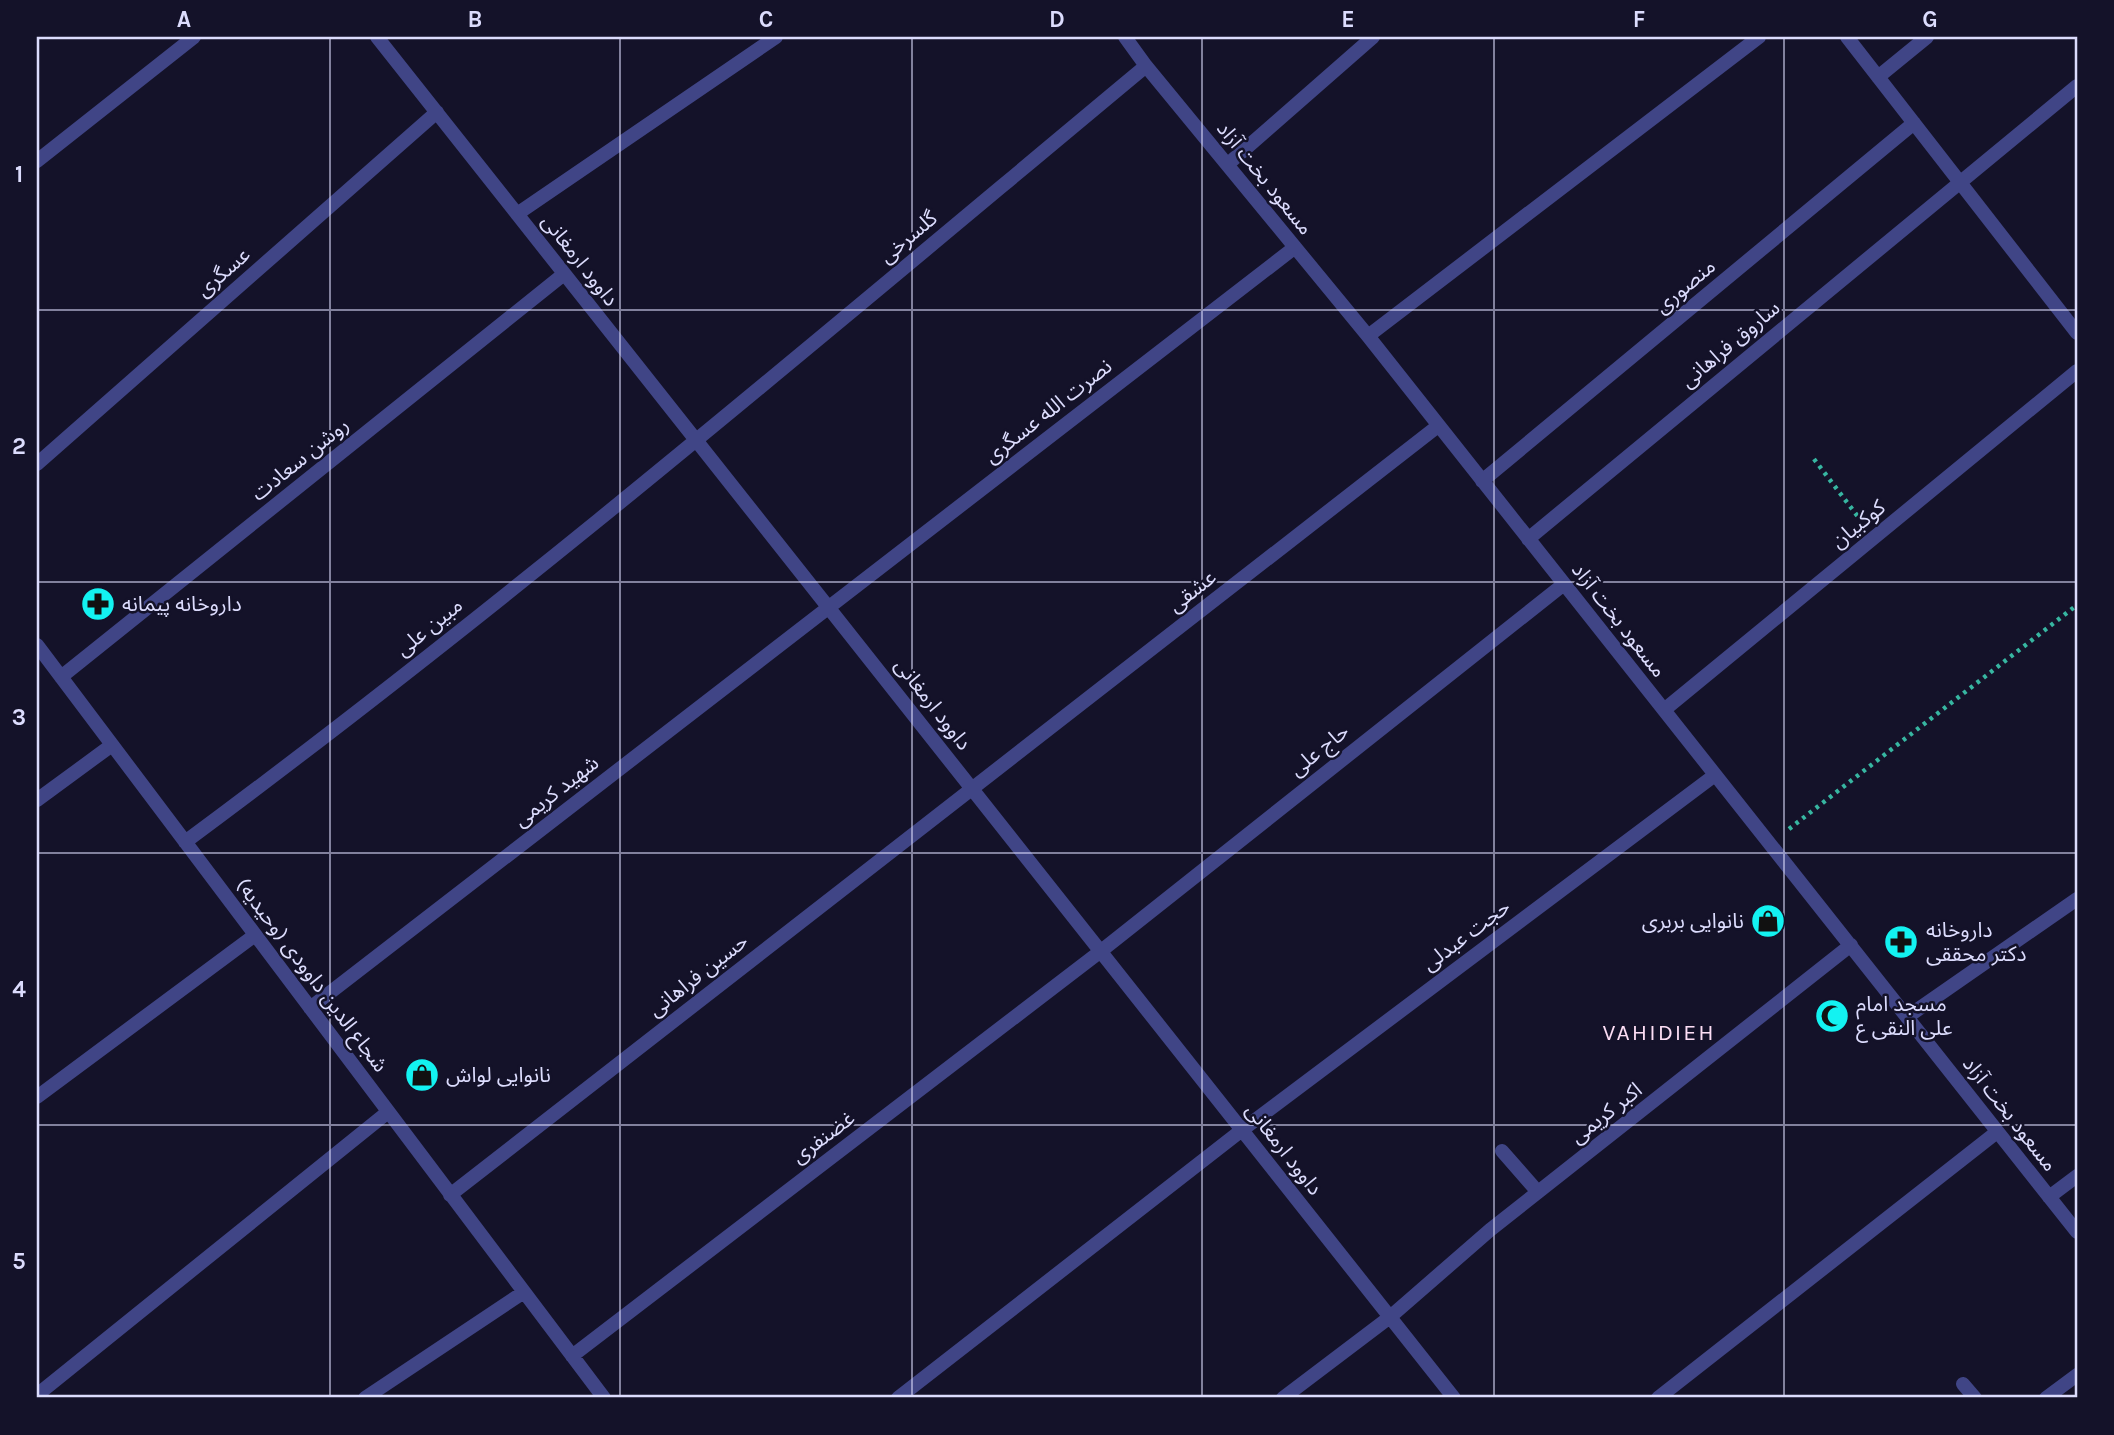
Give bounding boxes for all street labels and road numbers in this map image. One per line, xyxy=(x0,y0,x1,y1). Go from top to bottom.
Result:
street label: مسعود بخت آزاد xyxy=(1212,116,1318,240)
street label: گلسرخی xyxy=(874,206,942,268)
street label: داوود ارمغانی xyxy=(537,209,623,311)
street label: عسگری xyxy=(191,242,255,302)
street label: منصوری xyxy=(1650,254,1720,318)
street label: ساروق فراهانی xyxy=(1675,295,1785,393)
street label: نصرت الله عسگری xyxy=(980,354,1116,468)
street label: روشن سعادت xyxy=(246,412,354,506)
street label: کوکبیان xyxy=(1826,495,1890,553)
street label: مسعود بخت آزاد xyxy=(1567,558,1671,682)
street label: عشقی xyxy=(1163,565,1221,617)
street label: مبین علی xyxy=(391,593,467,661)
street label: داوود ارمغانی xyxy=(890,653,976,755)
street label: حاج علی xyxy=(1285,719,1355,783)
street label: شهید کریمی xyxy=(509,750,603,832)
street label: شجاع الدین داوودی (وحیدیه) xyxy=(229,873,393,1079)
street label: حجت عبدلی xyxy=(1417,894,1515,976)
street label: حسین فراهانی xyxy=(643,929,753,1021)
street label: مسعود بخت آزاد xyxy=(1958,1052,2062,1176)
street label: اکبر کریمی xyxy=(1565,1078,1647,1148)
street label: داوود ارمغانی xyxy=(1241,1098,1327,1200)
street label: غضنفری xyxy=(787,1106,859,1168)

